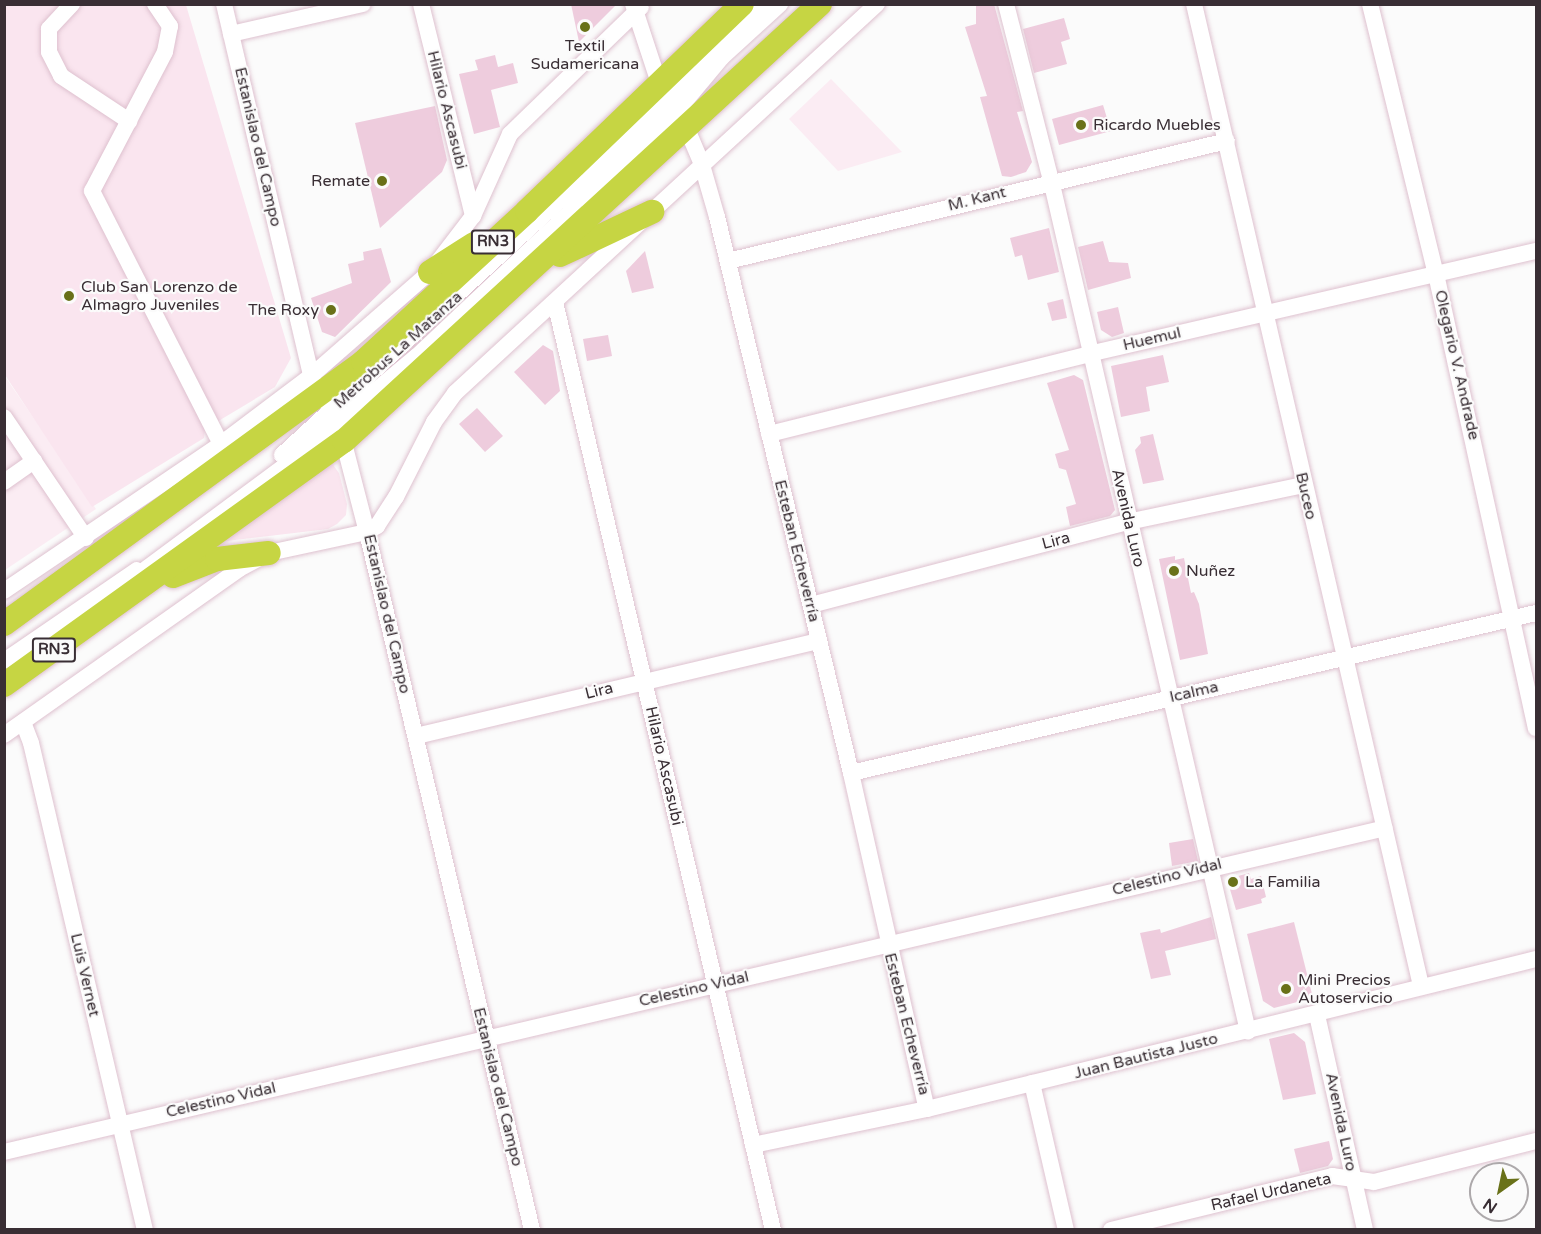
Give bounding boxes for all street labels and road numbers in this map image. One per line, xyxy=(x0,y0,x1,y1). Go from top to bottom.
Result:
street label: Hilario Ascasubi xyxy=(423,49,471,171)
street label: Estanislao del Campo xyxy=(230,65,286,229)
street label: M. Kant xyxy=(946,183,1008,215)
road number: RN3 xyxy=(470,230,516,254)
street label: Metrobus La Matanza xyxy=(330,287,466,413)
street label: Olegario V. Andrade xyxy=(1430,288,1484,442)
street label: Huemul xyxy=(1121,323,1183,355)
street label: Avenida Luro xyxy=(1107,467,1149,569)
street label: Buceo xyxy=(1291,470,1321,522)
street label: Esteban Echeverría xyxy=(770,478,824,624)
street label: Lira xyxy=(1040,528,1072,554)
street label: Estanislao del Campo xyxy=(359,532,415,696)
road number: RN3 xyxy=(32,638,76,662)
street label: Icalma xyxy=(1168,677,1220,707)
street label: Lira xyxy=(583,678,615,704)
street label: Hilario Ascasubi xyxy=(641,705,687,827)
street label: Celestino Vidal xyxy=(1110,854,1224,900)
street label: Luis Vernet xyxy=(66,931,104,1019)
street label: Esteban Echeverría xyxy=(880,951,934,1097)
street label: Celestino Vidal xyxy=(637,967,751,1011)
street label: Estanislao del Campo xyxy=(469,1006,527,1168)
street label: Juan Bautista Justo xyxy=(1072,1029,1220,1083)
street label: Avenida Luro xyxy=(1321,1071,1361,1173)
street label: Celestino Vidal xyxy=(164,1078,278,1122)
street label: Rafael Urdaneta xyxy=(1209,1169,1333,1215)

